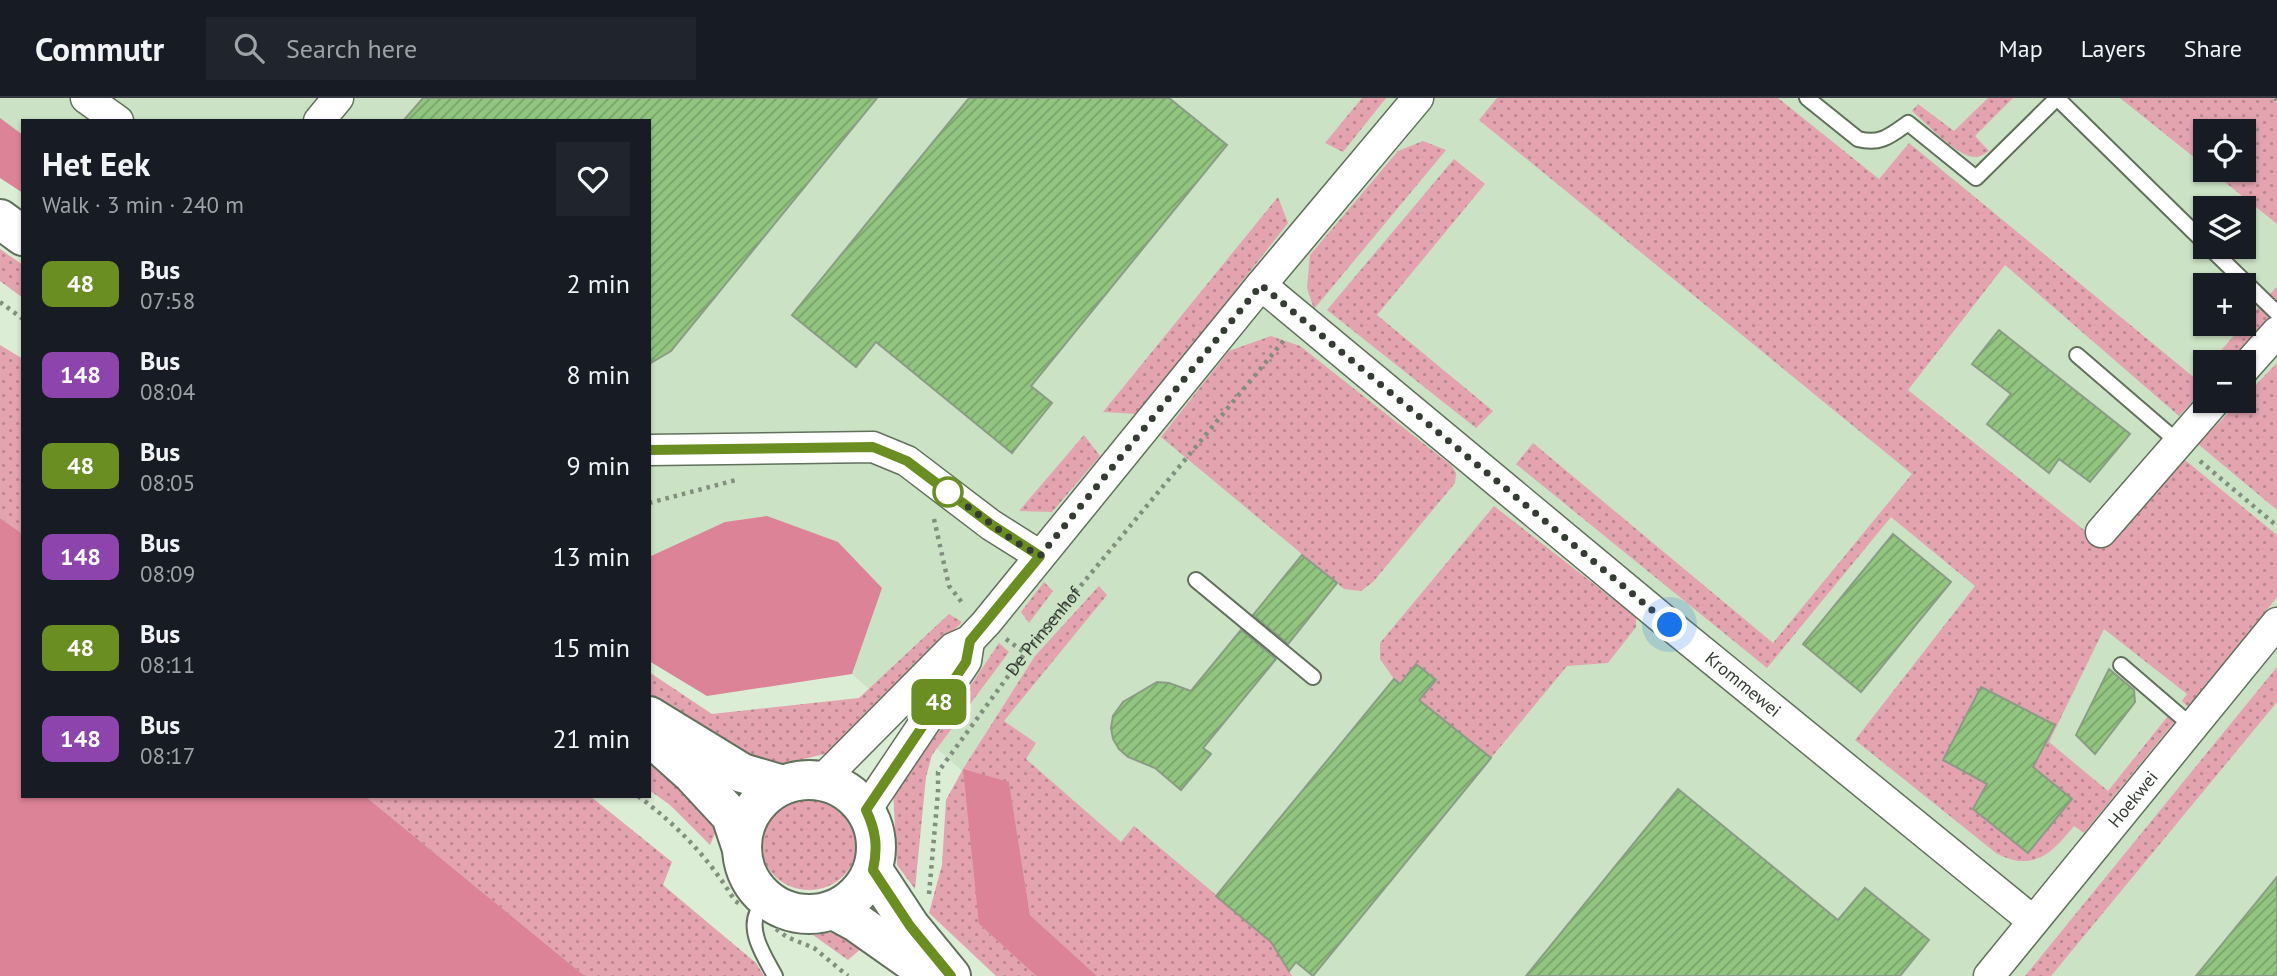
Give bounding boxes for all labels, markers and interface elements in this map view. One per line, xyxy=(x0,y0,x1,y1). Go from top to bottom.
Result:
search box xyxy=(206,17,696,80)
text: Commutr xyxy=(35,27,164,70)
icon: search xyxy=(230,29,268,67)
text: Search here xyxy=(286,32,417,65)
text: Map xyxy=(1999,33,2043,64)
text: Layers xyxy=(2081,33,2146,64)
text: Share xyxy=(2184,33,2242,64)
map controls xyxy=(2193,119,2256,413)
button: locate xyxy=(2193,119,2256,182)
text: Het Eek xyxy=(42,142,150,185)
button: heart xyxy=(556,142,630,216)
text: Walk · 3 min · 240 m xyxy=(42,190,244,219)
button: layers xyxy=(2193,196,2256,259)
text: Bus xyxy=(140,253,180,286)
text: 2 min xyxy=(567,267,630,300)
text: 48 xyxy=(67,268,94,299)
button: + xyxy=(2193,273,2256,336)
text: 07:58 xyxy=(140,286,195,315)
text: Bus xyxy=(140,344,180,377)
button: − xyxy=(2193,350,2256,413)
text: 8 min xyxy=(567,358,630,391)
text: 148 xyxy=(60,359,101,390)
text: 08:04 xyxy=(140,377,195,406)
text: Bus xyxy=(140,435,180,468)
text: 9 min xyxy=(567,449,630,482)
text: 48 xyxy=(67,450,94,481)
text: 08:05 xyxy=(140,468,195,497)
unlabelled marker xyxy=(933,477,963,507)
text: Bus xyxy=(140,526,180,559)
text: 13 min xyxy=(552,540,630,573)
text: 148 xyxy=(60,541,101,572)
text: 08:09 xyxy=(140,559,195,588)
street label: De Prinsenhof xyxy=(1000,581,1087,680)
your location xyxy=(1652,607,1687,642)
text: Bus xyxy=(140,617,180,650)
text: 15 min xyxy=(552,631,630,664)
text: 48 xyxy=(67,632,94,663)
street label: Krommewei xyxy=(1701,646,1786,722)
text: 08:11 xyxy=(140,650,195,679)
line badge: 48 xyxy=(908,679,970,725)
text: 48 xyxy=(925,686,953,717)
text: Bus xyxy=(140,708,180,741)
text: 21 min xyxy=(552,722,630,755)
text: 148 xyxy=(60,723,101,754)
text: 08:17 xyxy=(140,741,195,770)
street label: Hoekwei xyxy=(2103,766,2163,832)

